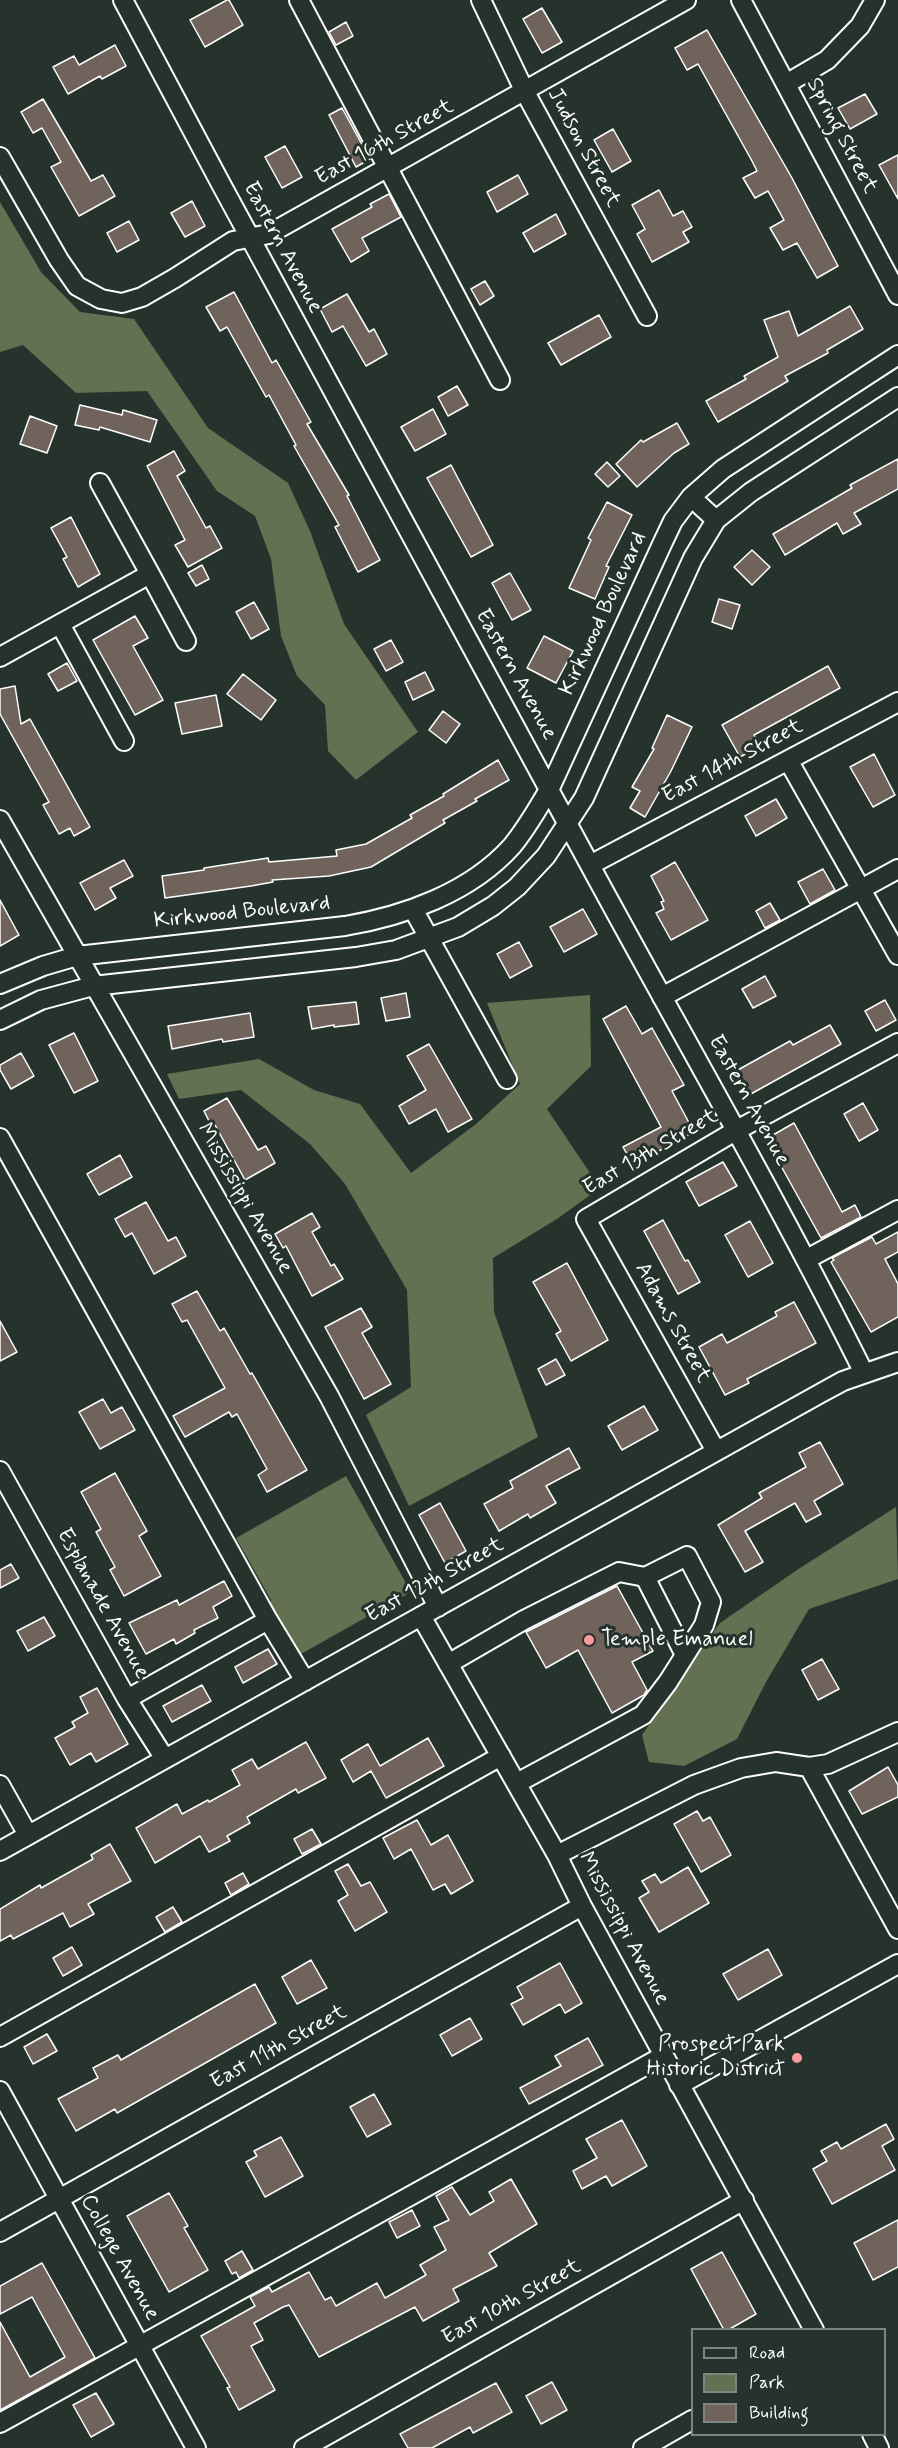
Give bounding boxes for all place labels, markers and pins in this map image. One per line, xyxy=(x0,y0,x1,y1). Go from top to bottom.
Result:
place label: Temple Emanuel xyxy=(601,1627,753,1653)
marker: Temple Emanuel xyxy=(582,1633,596,1647)
place label: Prospect Park Historic District xyxy=(647,2032,785,2084)
marker: Prospect Park Historic District xyxy=(790,2051,804,2065)

